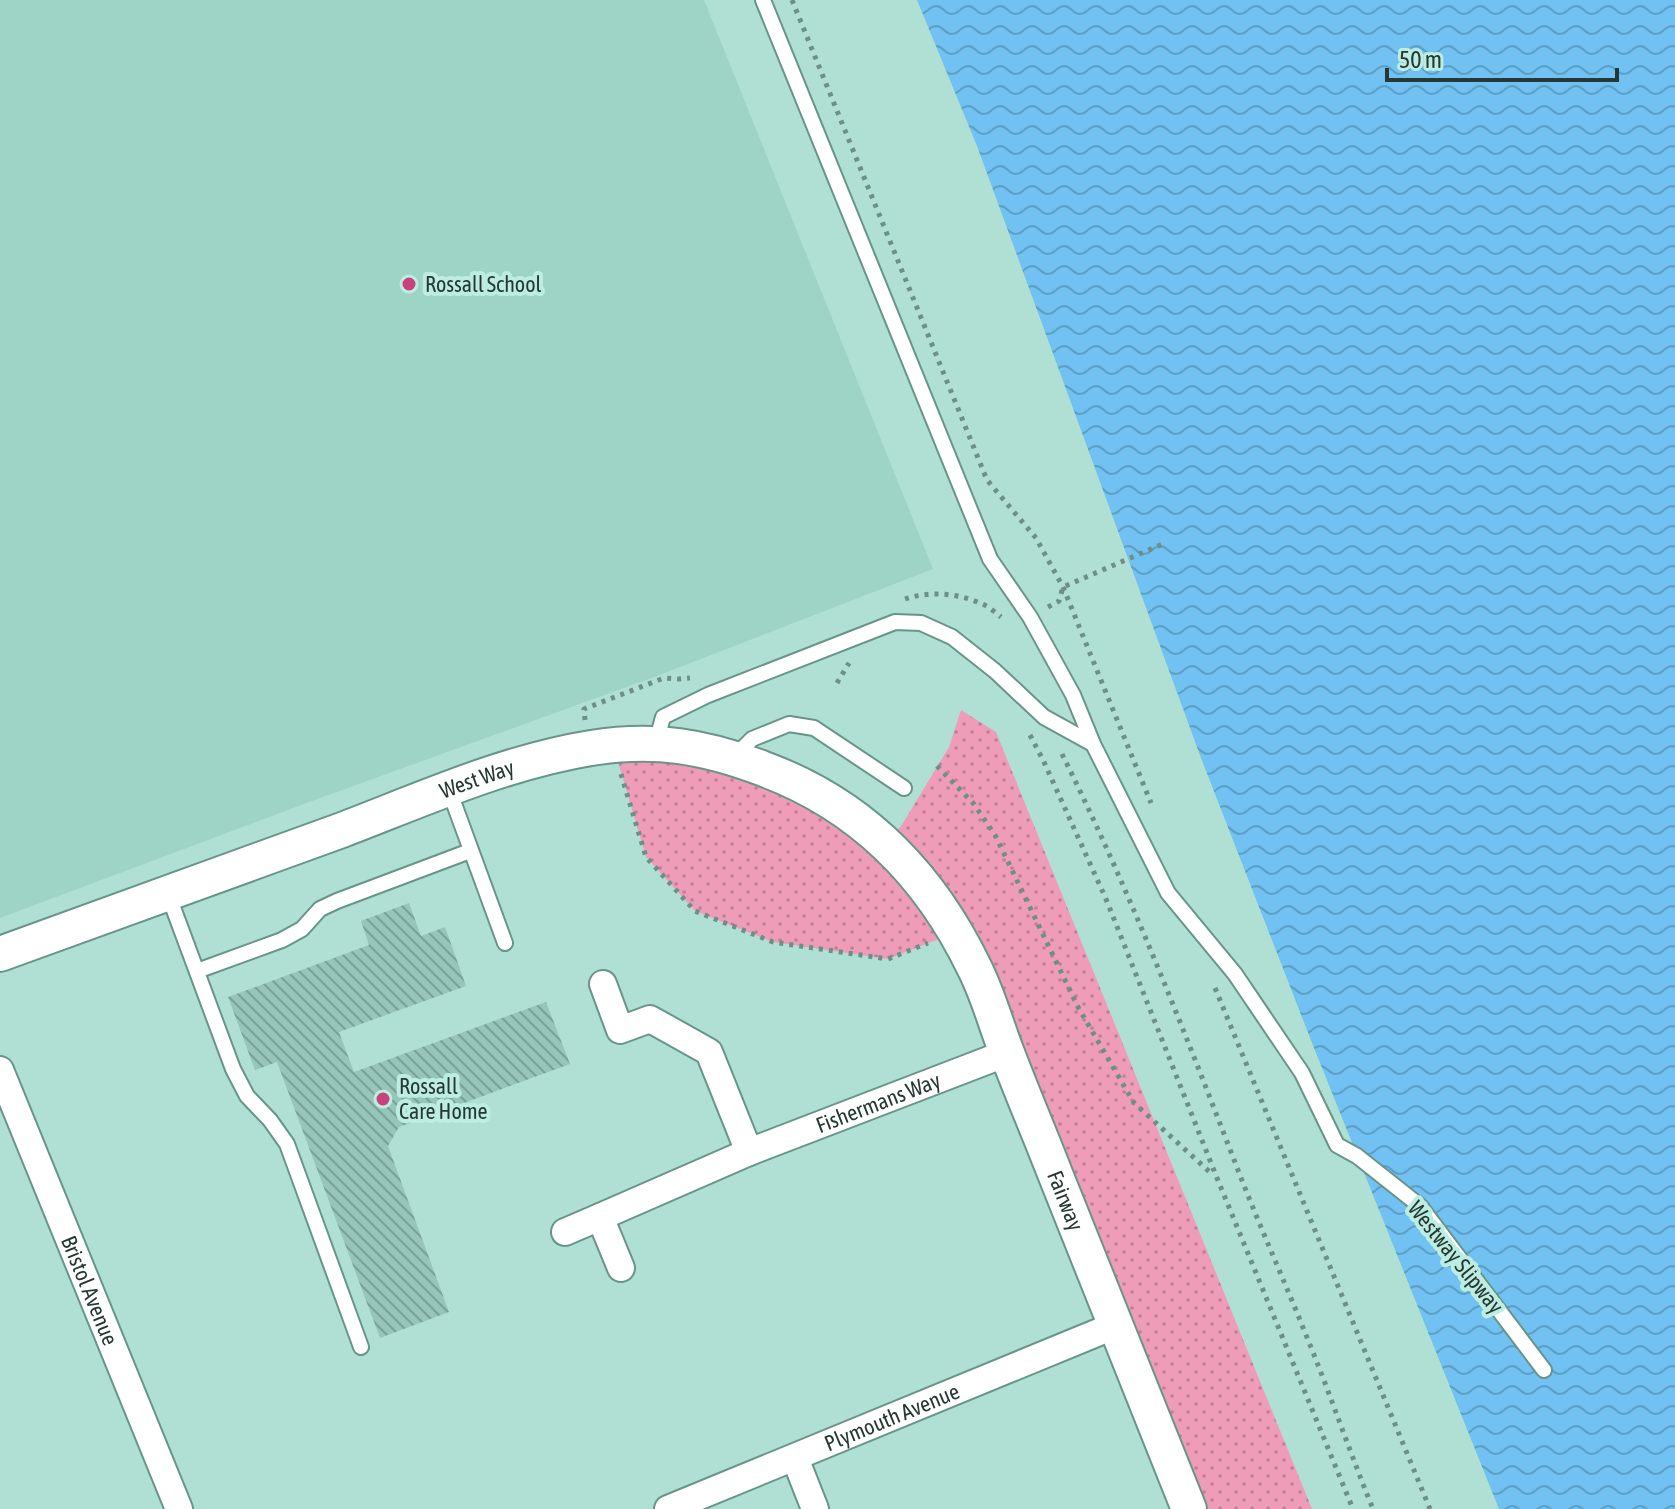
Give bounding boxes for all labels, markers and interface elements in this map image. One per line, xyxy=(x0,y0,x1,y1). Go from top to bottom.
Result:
scale bar xyxy=(1387,32,1617,82)
text: 50 m xyxy=(1399,46,1442,73)
place label: Rossall School xyxy=(425,271,542,297)
marker: Rossall School xyxy=(400,275,418,293)
street label: West Way xyxy=(436,754,517,804)
street label: Fishermans Way xyxy=(812,1067,944,1138)
place label: Rossall Care Home xyxy=(399,1073,488,1124)
marker: Rossall Care Home xyxy=(374,1090,392,1108)
street label: Fairway xyxy=(1042,1167,1089,1234)
street label: Westway Slipway xyxy=(1403,1196,1509,1318)
street label: Bristol Avenue xyxy=(56,1232,124,1349)
street label: Plymouth Avenue xyxy=(821,1378,963,1456)

